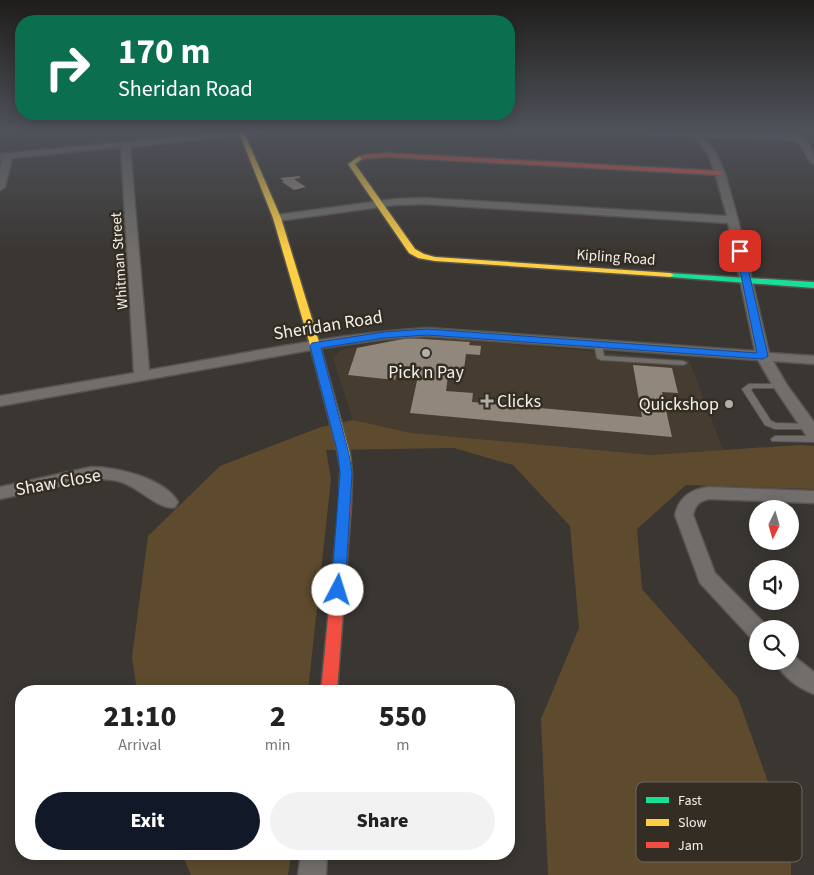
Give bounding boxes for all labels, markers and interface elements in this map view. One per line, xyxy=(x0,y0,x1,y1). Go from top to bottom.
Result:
text: 170 m xyxy=(118,27,210,77)
icon: right xyxy=(35,35,100,100)
text: Sheridan Road xyxy=(118,73,253,105)
street label: Whitman Street xyxy=(106,212,133,310)
pin xyxy=(719,230,761,272)
icon: arrive xyxy=(726,237,754,265)
street label: Kipling Road xyxy=(576,244,656,271)
street label: Sheridan Road xyxy=(272,305,384,346)
marker: Pick n Pay xyxy=(420,347,432,359)
place label: Pick n Pay xyxy=(388,360,464,385)
place label: Clicks xyxy=(497,389,541,414)
place label: Quickshop xyxy=(639,392,719,417)
marker: Clicks xyxy=(481,395,493,407)
marker: Quickshop xyxy=(723,398,735,410)
street label: Shaw Close xyxy=(14,463,103,502)
north arrow xyxy=(749,500,799,550)
map controls xyxy=(749,500,799,670)
button: sound xyxy=(749,560,799,610)
position arrow xyxy=(311,563,363,615)
button: search xyxy=(749,620,799,670)
text: 21:10 xyxy=(103,695,177,738)
text: 2 xyxy=(270,695,286,738)
text: 550 xyxy=(379,695,427,738)
text: Arrival xyxy=(118,734,161,756)
text: min xyxy=(265,734,291,756)
text: m xyxy=(396,734,409,756)
legend xyxy=(636,782,802,862)
text: Fast xyxy=(678,791,702,811)
button: Exit xyxy=(35,792,260,850)
button: Share xyxy=(270,792,495,850)
text: Slow xyxy=(678,813,707,833)
text: Jam xyxy=(678,836,703,856)

